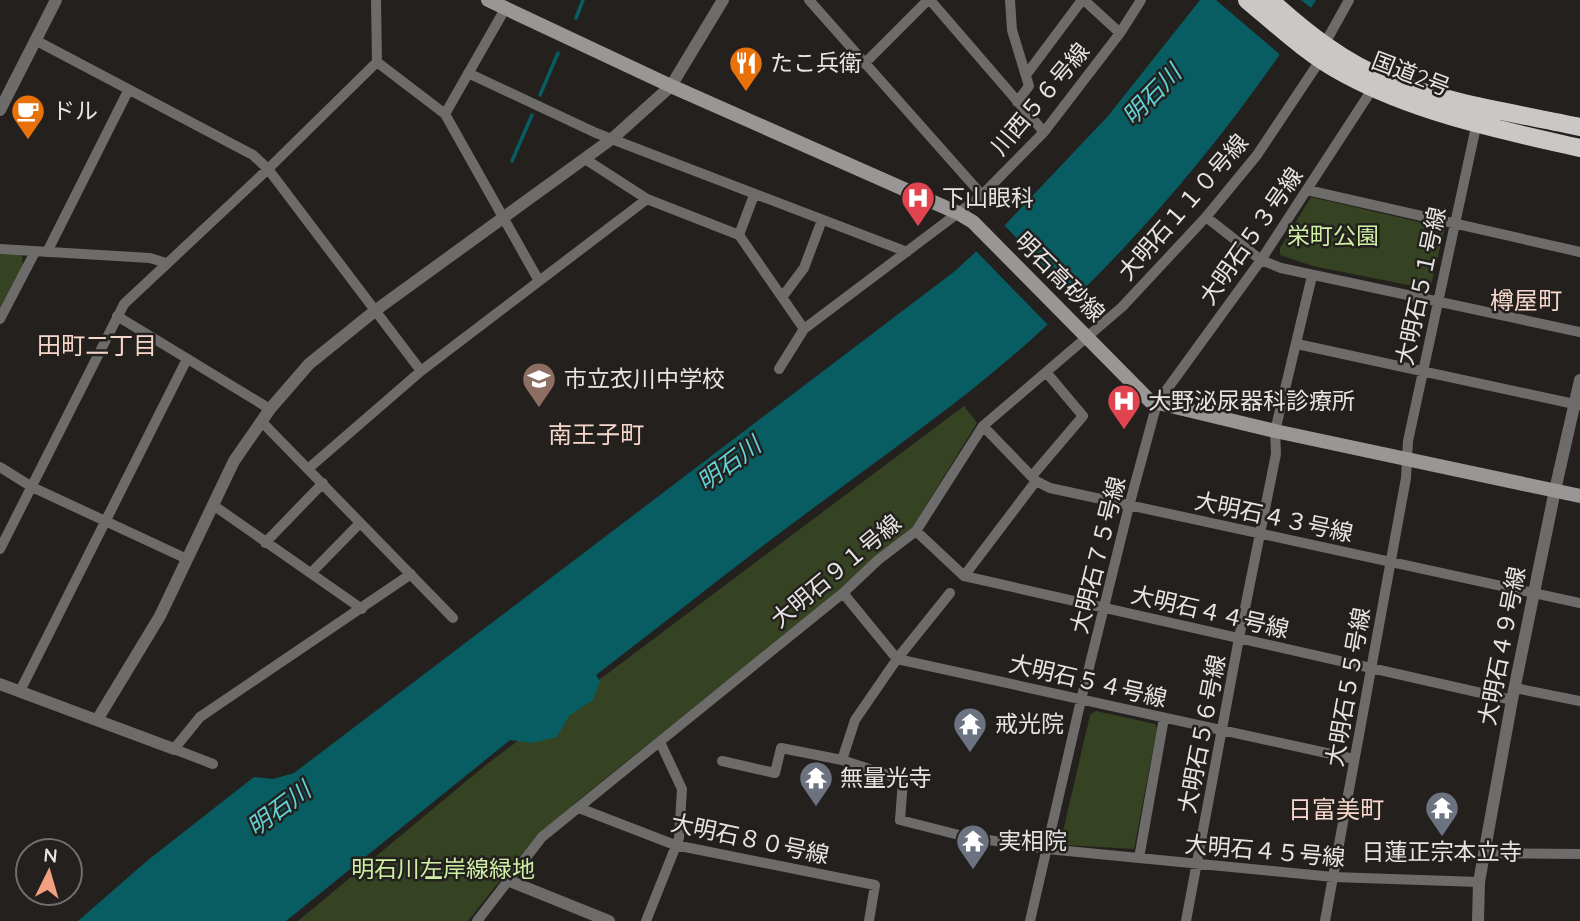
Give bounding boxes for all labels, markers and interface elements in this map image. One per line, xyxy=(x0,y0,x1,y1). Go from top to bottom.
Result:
street label: 川西５６号線 xyxy=(984,37,1095,161)
restaurant icon: たこ兵衛 xyxy=(727,44,765,93)
street label: 国道2号 xyxy=(1368,45,1455,102)
place label: たこ兵衛 xyxy=(770,48,862,77)
water label: 明石川 xyxy=(1115,56,1189,131)
cafe icon: ドル xyxy=(9,92,47,141)
place label: ドル xyxy=(52,96,98,125)
street label: 大明石１１０号線 xyxy=(1111,128,1254,286)
street label: 大明石５３号線 xyxy=(1193,161,1309,310)
hospital icon: 下山眼科 xyxy=(899,179,937,228)
place label: 下山眼科 xyxy=(942,183,1034,212)
street label: 大明石５１号線 xyxy=(1390,204,1451,368)
park label: 栄町公園 xyxy=(1287,221,1379,250)
street label: 明石高砂線 xyxy=(1009,226,1111,328)
district label: 樽屋町 xyxy=(1490,285,1562,315)
district label: 田町二丁目 xyxy=(37,330,157,360)
school or university icon: 市立衣川中学校 xyxy=(520,360,558,409)
place label: 市立衣川中学校 xyxy=(564,364,725,393)
hospital icon: 大野泌尿器科診療所 xyxy=(1105,382,1143,431)
place label: 大野泌尿器科診療所 xyxy=(1148,386,1355,415)
district label: 南王子町 xyxy=(548,419,644,449)
water label: 明石川 xyxy=(691,428,769,497)
street label: 大明石７５号線 xyxy=(1064,473,1131,636)
street label: 大明石４３号線 xyxy=(1192,486,1356,547)
street label: 大明石９１号線 xyxy=(765,508,907,633)
street label: 大明石４９号線 xyxy=(1472,564,1531,728)
street label: 大明石４４号線 xyxy=(1128,579,1292,644)
street label: 大明石５５号線 xyxy=(1319,605,1376,769)
street label: 大明石５４号線 xyxy=(1006,648,1170,713)
street label: 大明石５６号線 xyxy=(1172,652,1231,816)
temple icon: 戒光院 xyxy=(951,705,989,754)
place label: 戒光院 xyxy=(995,709,1064,738)
temple icon: 無量光寺 xyxy=(797,759,835,808)
place label: 無量光寺 xyxy=(840,763,932,792)
water label: 明石川 xyxy=(241,773,319,842)
temple icon: 日蓮正宗本立寺 xyxy=(1423,789,1461,838)
district label: 日富美町 xyxy=(1288,794,1384,824)
street label: 大明石８０号線 xyxy=(668,808,832,869)
temple icon: 実相院 xyxy=(954,822,992,871)
place label: 実相院 xyxy=(998,826,1067,855)
street label: 大明石４５号線 xyxy=(1184,829,1347,872)
north arrow xyxy=(14,837,84,907)
place label: 日蓮正宗本立寺 xyxy=(1362,837,1523,866)
text: N xyxy=(42,843,58,868)
park label: 明石川左岸線緑地 xyxy=(351,854,535,883)

